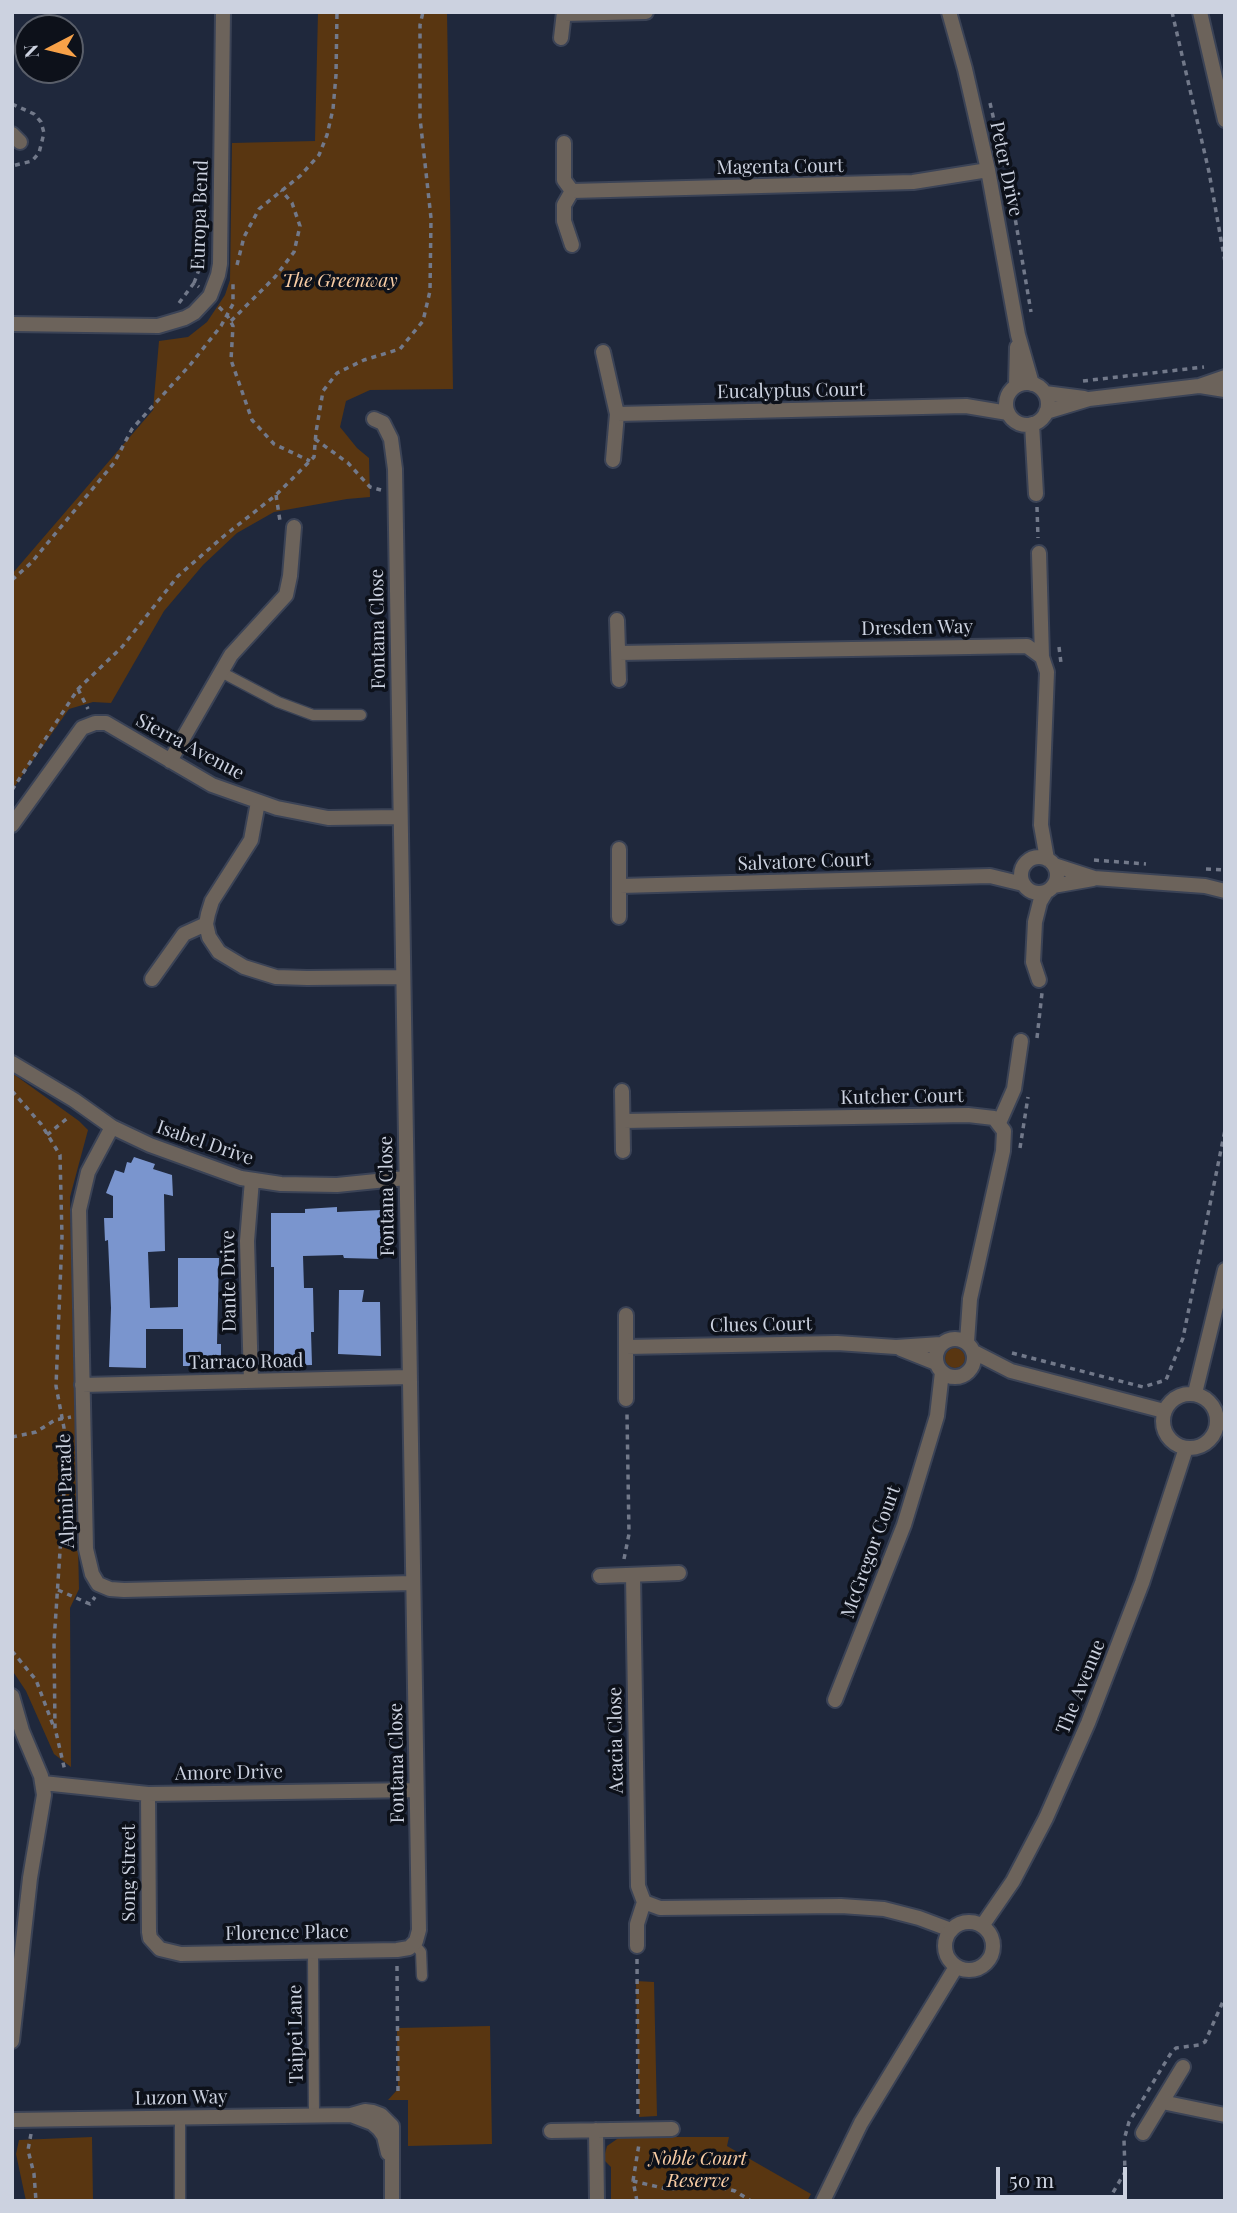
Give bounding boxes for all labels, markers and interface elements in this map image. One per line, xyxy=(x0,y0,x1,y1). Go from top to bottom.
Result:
north arrow xyxy=(14,14,84,84)
text: N xyxy=(16,43,44,60)
street label: Peter Drive xyxy=(985,119,1027,219)
street label: Magenta Court xyxy=(716,154,844,180)
street label: Europa Bend xyxy=(187,160,213,270)
park label: The Greenway xyxy=(282,270,398,292)
street label: Eucalyptus Court xyxy=(717,378,865,404)
street label: Fontana Close xyxy=(366,568,390,690)
street label: Dresden Way xyxy=(861,616,973,640)
street label: Sierra Avenue xyxy=(132,709,248,785)
street label: Salvatore Court xyxy=(737,848,871,876)
street label: Kutcher Court xyxy=(840,1085,964,1109)
street label: Isabel Drive xyxy=(153,1116,257,1170)
street label: Fontana Close xyxy=(375,1135,399,1257)
street label: Dante Drive xyxy=(217,1230,241,1332)
street label: Clues Court xyxy=(710,1313,812,1337)
street label: Tarraco Road xyxy=(188,1350,304,1374)
street label: Alpini Parade xyxy=(53,1433,79,1549)
street label: McGregor Court xyxy=(836,1482,906,1622)
street label: The Avenue xyxy=(1052,1636,1110,1738)
street label: Acacia Close xyxy=(604,1687,628,1793)
street label: Fontana Close xyxy=(385,1702,409,1824)
street label: Amore Drive xyxy=(175,1761,283,1785)
street label: Song Street xyxy=(118,1824,140,1922)
street label: Florence Place xyxy=(225,1921,349,1945)
street label: Taipei Lane xyxy=(284,1984,308,2084)
street label: Luzon Way xyxy=(134,2086,228,2110)
park label: Noble Court Reserve xyxy=(649,2148,747,2192)
scale bar xyxy=(999,2154,1130,2198)
text: 50 m xyxy=(1009,2165,1054,2193)

